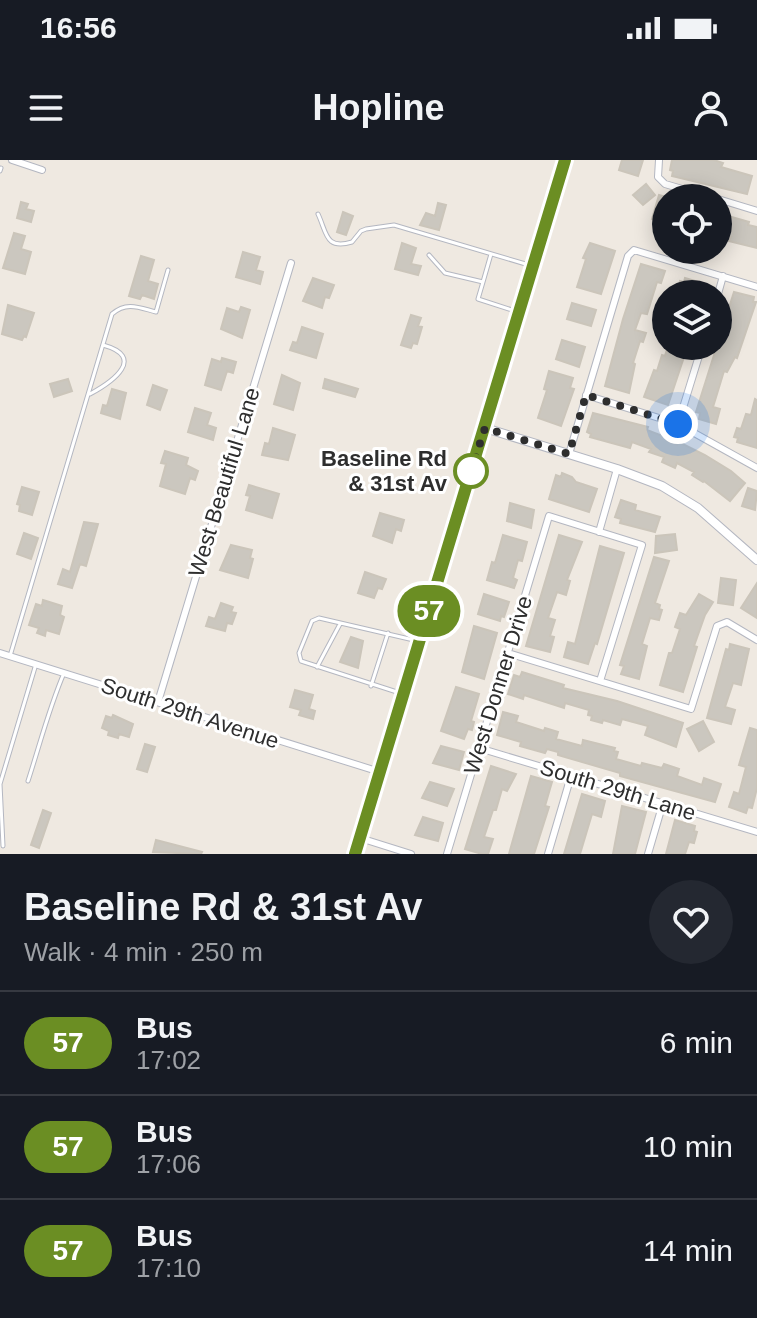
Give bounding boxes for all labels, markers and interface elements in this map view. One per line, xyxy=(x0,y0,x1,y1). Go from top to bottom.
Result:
text: 16:56 xyxy=(40,11,117,44)
icon: menu xyxy=(24,86,68,130)
icon: person xyxy=(689,86,733,130)
text: Hopline xyxy=(313,87,445,128)
map controls xyxy=(652,184,732,360)
button: locate xyxy=(652,184,732,264)
button: layers xyxy=(652,280,732,360)
street label: West Beautiful Lane xyxy=(183,384,265,580)
your location xyxy=(658,404,698,444)
place label: Baseline Rd & 31st Av xyxy=(321,446,448,496)
marker: Baseline Rd & 31st Av xyxy=(454,454,488,488)
line badge: 57 xyxy=(393,585,465,637)
street label: West Donner Drive xyxy=(459,593,537,777)
text: 57 xyxy=(413,595,445,626)
street label: South 29th Avenue xyxy=(98,672,282,754)
street label: South 29th Lane xyxy=(537,754,699,826)
button: heart xyxy=(649,880,733,964)
text: Baseline Rd & 31st Av xyxy=(24,886,422,928)
text: Walk · 4 min · 250 m xyxy=(24,937,263,967)
text: Bus xyxy=(136,1011,193,1044)
text: 6 min xyxy=(660,1026,733,1059)
text: 57 xyxy=(52,1027,84,1058)
text: 17:02 xyxy=(136,1045,201,1075)
text: Bus xyxy=(136,1115,193,1148)
text: 10 min xyxy=(643,1130,733,1163)
text: 57 xyxy=(52,1131,84,1162)
text: 17:06 xyxy=(136,1149,201,1179)
text: Bus xyxy=(136,1219,193,1252)
text: 14 min xyxy=(643,1234,733,1267)
text: 57 xyxy=(52,1235,84,1266)
text: 17:10 xyxy=(136,1253,201,1283)

